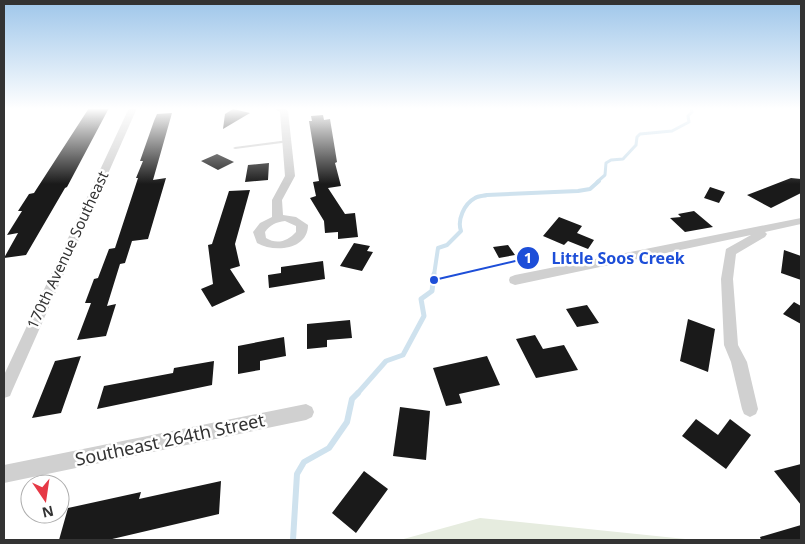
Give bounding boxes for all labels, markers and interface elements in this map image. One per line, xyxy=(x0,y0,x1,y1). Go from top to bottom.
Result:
street label: 170th Avenue Southeast xyxy=(22,167,113,332)
callout: Little Soos Creek xyxy=(516,243,694,274)
text: 1 xyxy=(524,247,532,267)
text: Little Soos Creek xyxy=(551,247,685,269)
street label: Southeast 264th Street xyxy=(73,407,267,471)
north arrow xyxy=(20,474,70,524)
text: N xyxy=(40,502,56,523)

